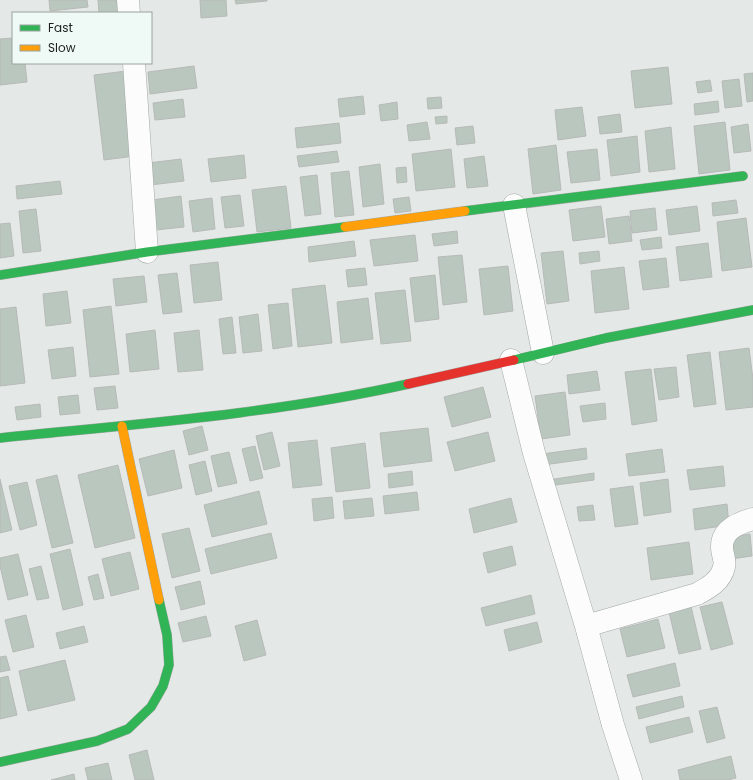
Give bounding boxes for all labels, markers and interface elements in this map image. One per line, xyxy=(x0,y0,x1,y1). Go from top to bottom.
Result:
legend xyxy=(12,12,152,64)
text: Fast xyxy=(48,19,73,36)
text: Slow xyxy=(48,39,76,56)

